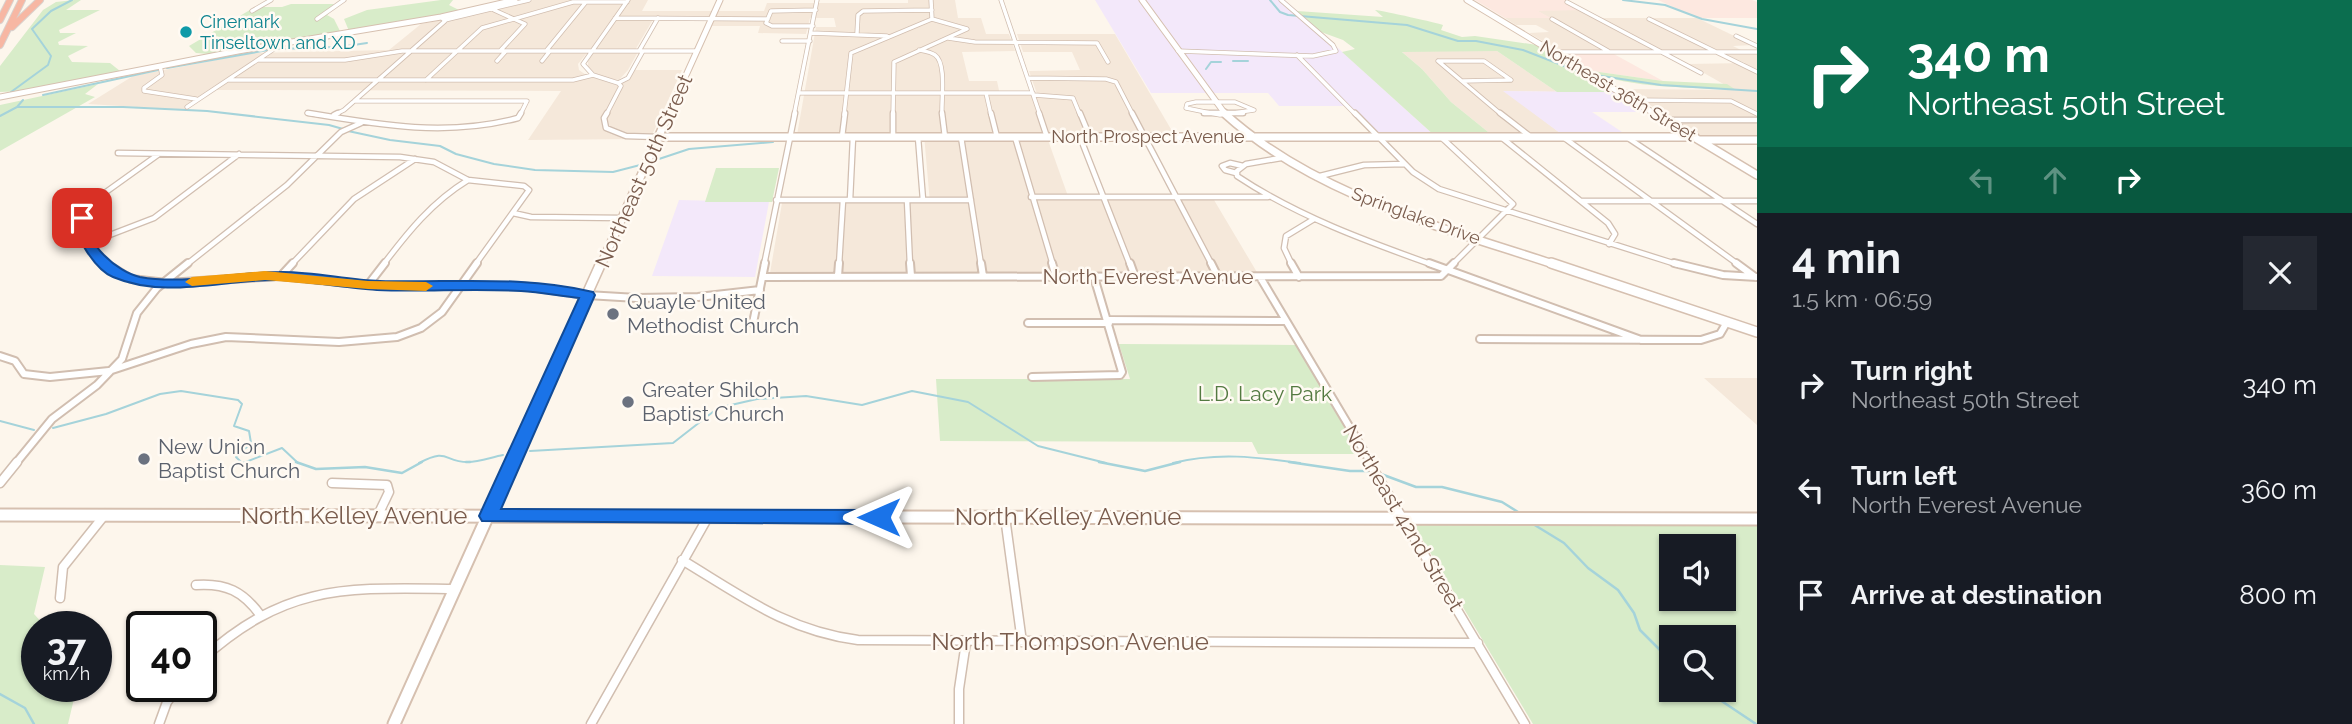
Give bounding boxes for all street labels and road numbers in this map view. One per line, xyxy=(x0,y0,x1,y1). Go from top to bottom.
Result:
street label: Northeast 36th Street xyxy=(1536,36,1700,146)
street label: Northeast 50th Street xyxy=(590,70,697,271)
street label: North Prospect Avenue xyxy=(1051,126,1245,147)
street label: Springlake Drive xyxy=(1349,182,1484,249)
street label: North Everest Avenue xyxy=(1043,264,1253,289)
street label: Northeast 42nd Street xyxy=(1338,420,1469,615)
street label: North Kelley Avenue xyxy=(241,501,467,530)
street label: North Kelley Avenue xyxy=(955,502,1181,531)
street label: North Thompson Avenue xyxy=(931,627,1209,656)

